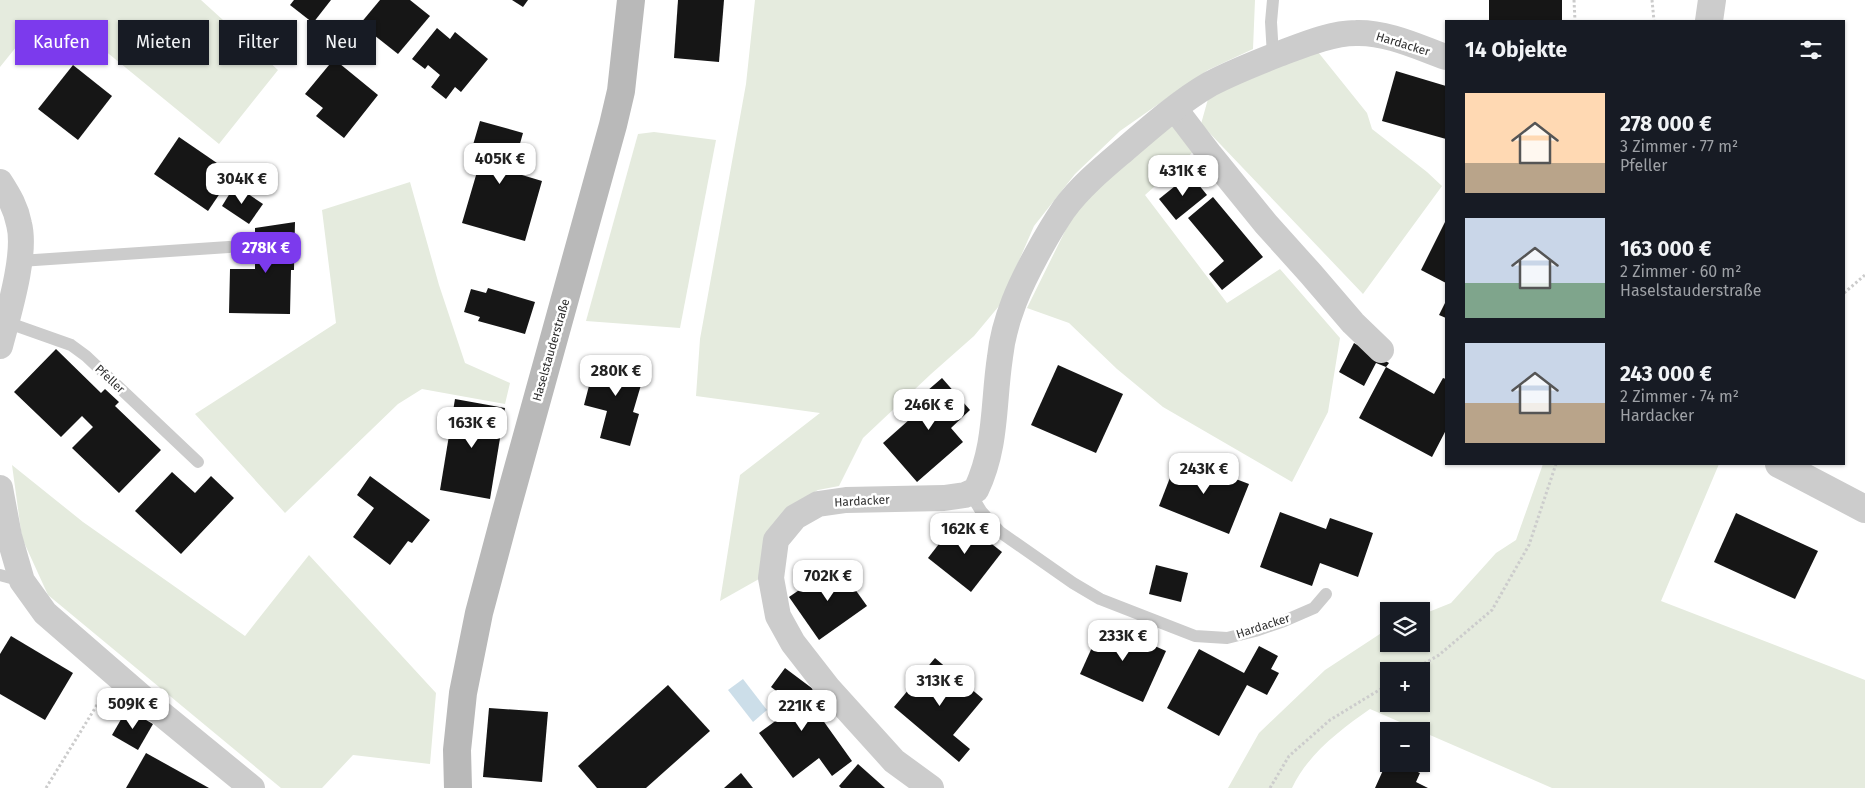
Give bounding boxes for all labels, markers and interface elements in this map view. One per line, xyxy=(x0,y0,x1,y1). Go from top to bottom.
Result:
chip: Kaufen xyxy=(15,20,108,65)
chip: Mieten xyxy=(118,20,209,65)
chip: Filter xyxy=(219,20,297,65)
chip: Neu xyxy=(307,20,376,65)
street label: Hardacker xyxy=(1374,29,1432,59)
icon: filters xyxy=(1797,36,1825,64)
text: 14 Objekte xyxy=(1465,37,1567,63)
text: 278 000 € xyxy=(1620,111,1712,137)
icon: home xyxy=(1505,113,1565,173)
text: 3 Zimmer · 77 m² xyxy=(1620,137,1738,156)
pin: 405K € xyxy=(459,142,541,185)
text: 405K € xyxy=(475,149,525,168)
pin: 431K € xyxy=(1142,154,1224,197)
text: Pfeller xyxy=(1620,156,1667,175)
text: 431K € xyxy=(1159,161,1207,180)
pin: 304K € xyxy=(201,162,283,205)
text: 304K € xyxy=(217,169,267,188)
pin: 278K € xyxy=(225,232,307,274)
text: 163 000 € xyxy=(1620,236,1712,262)
text: 278K € xyxy=(242,238,290,257)
icon: home xyxy=(1505,238,1565,298)
text: 2 Zimmer · 60 m² xyxy=(1620,262,1741,281)
text: Haselstauderstraße xyxy=(1620,281,1761,300)
street label: Haselstauderstraße xyxy=(530,297,572,403)
pin: 280K € xyxy=(575,354,657,397)
text: 280K € xyxy=(591,361,641,380)
text: 243 000 € xyxy=(1620,361,1712,387)
street label: Pfeller xyxy=(92,362,128,396)
icon: home xyxy=(1505,363,1565,423)
text: 2 Zimmer · 74 m² xyxy=(1620,387,1739,406)
pin: 246K € xyxy=(888,388,970,431)
text: 246K € xyxy=(904,395,954,414)
pin: 163K € xyxy=(431,406,513,449)
text: Hardacker xyxy=(1620,406,1694,425)
text: 163K € xyxy=(448,413,496,432)
pin: 243K € xyxy=(1163,452,1245,495)
text: 243K € xyxy=(1180,459,1228,478)
street label: Hardacker xyxy=(834,493,890,509)
pin: 162K € xyxy=(924,512,1006,555)
text: 162K € xyxy=(941,519,989,538)
pin: 702K € xyxy=(787,560,869,602)
text: 702K € xyxy=(804,566,852,585)
map controls xyxy=(1380,602,1430,772)
button: layers xyxy=(1380,602,1430,652)
street label: Hardacker xyxy=(1234,611,1292,641)
pin: 233K € xyxy=(1082,620,1164,662)
text: 233K € xyxy=(1099,626,1147,645)
button: + xyxy=(1380,662,1430,712)
pin: 313K € xyxy=(899,664,981,707)
text: 313K € xyxy=(916,671,964,690)
pin: 509K € xyxy=(92,688,174,730)
pin: 221K € xyxy=(761,690,843,732)
text: 509K € xyxy=(108,694,158,713)
text: 221K € xyxy=(779,696,826,715)
button: − xyxy=(1380,722,1430,772)

